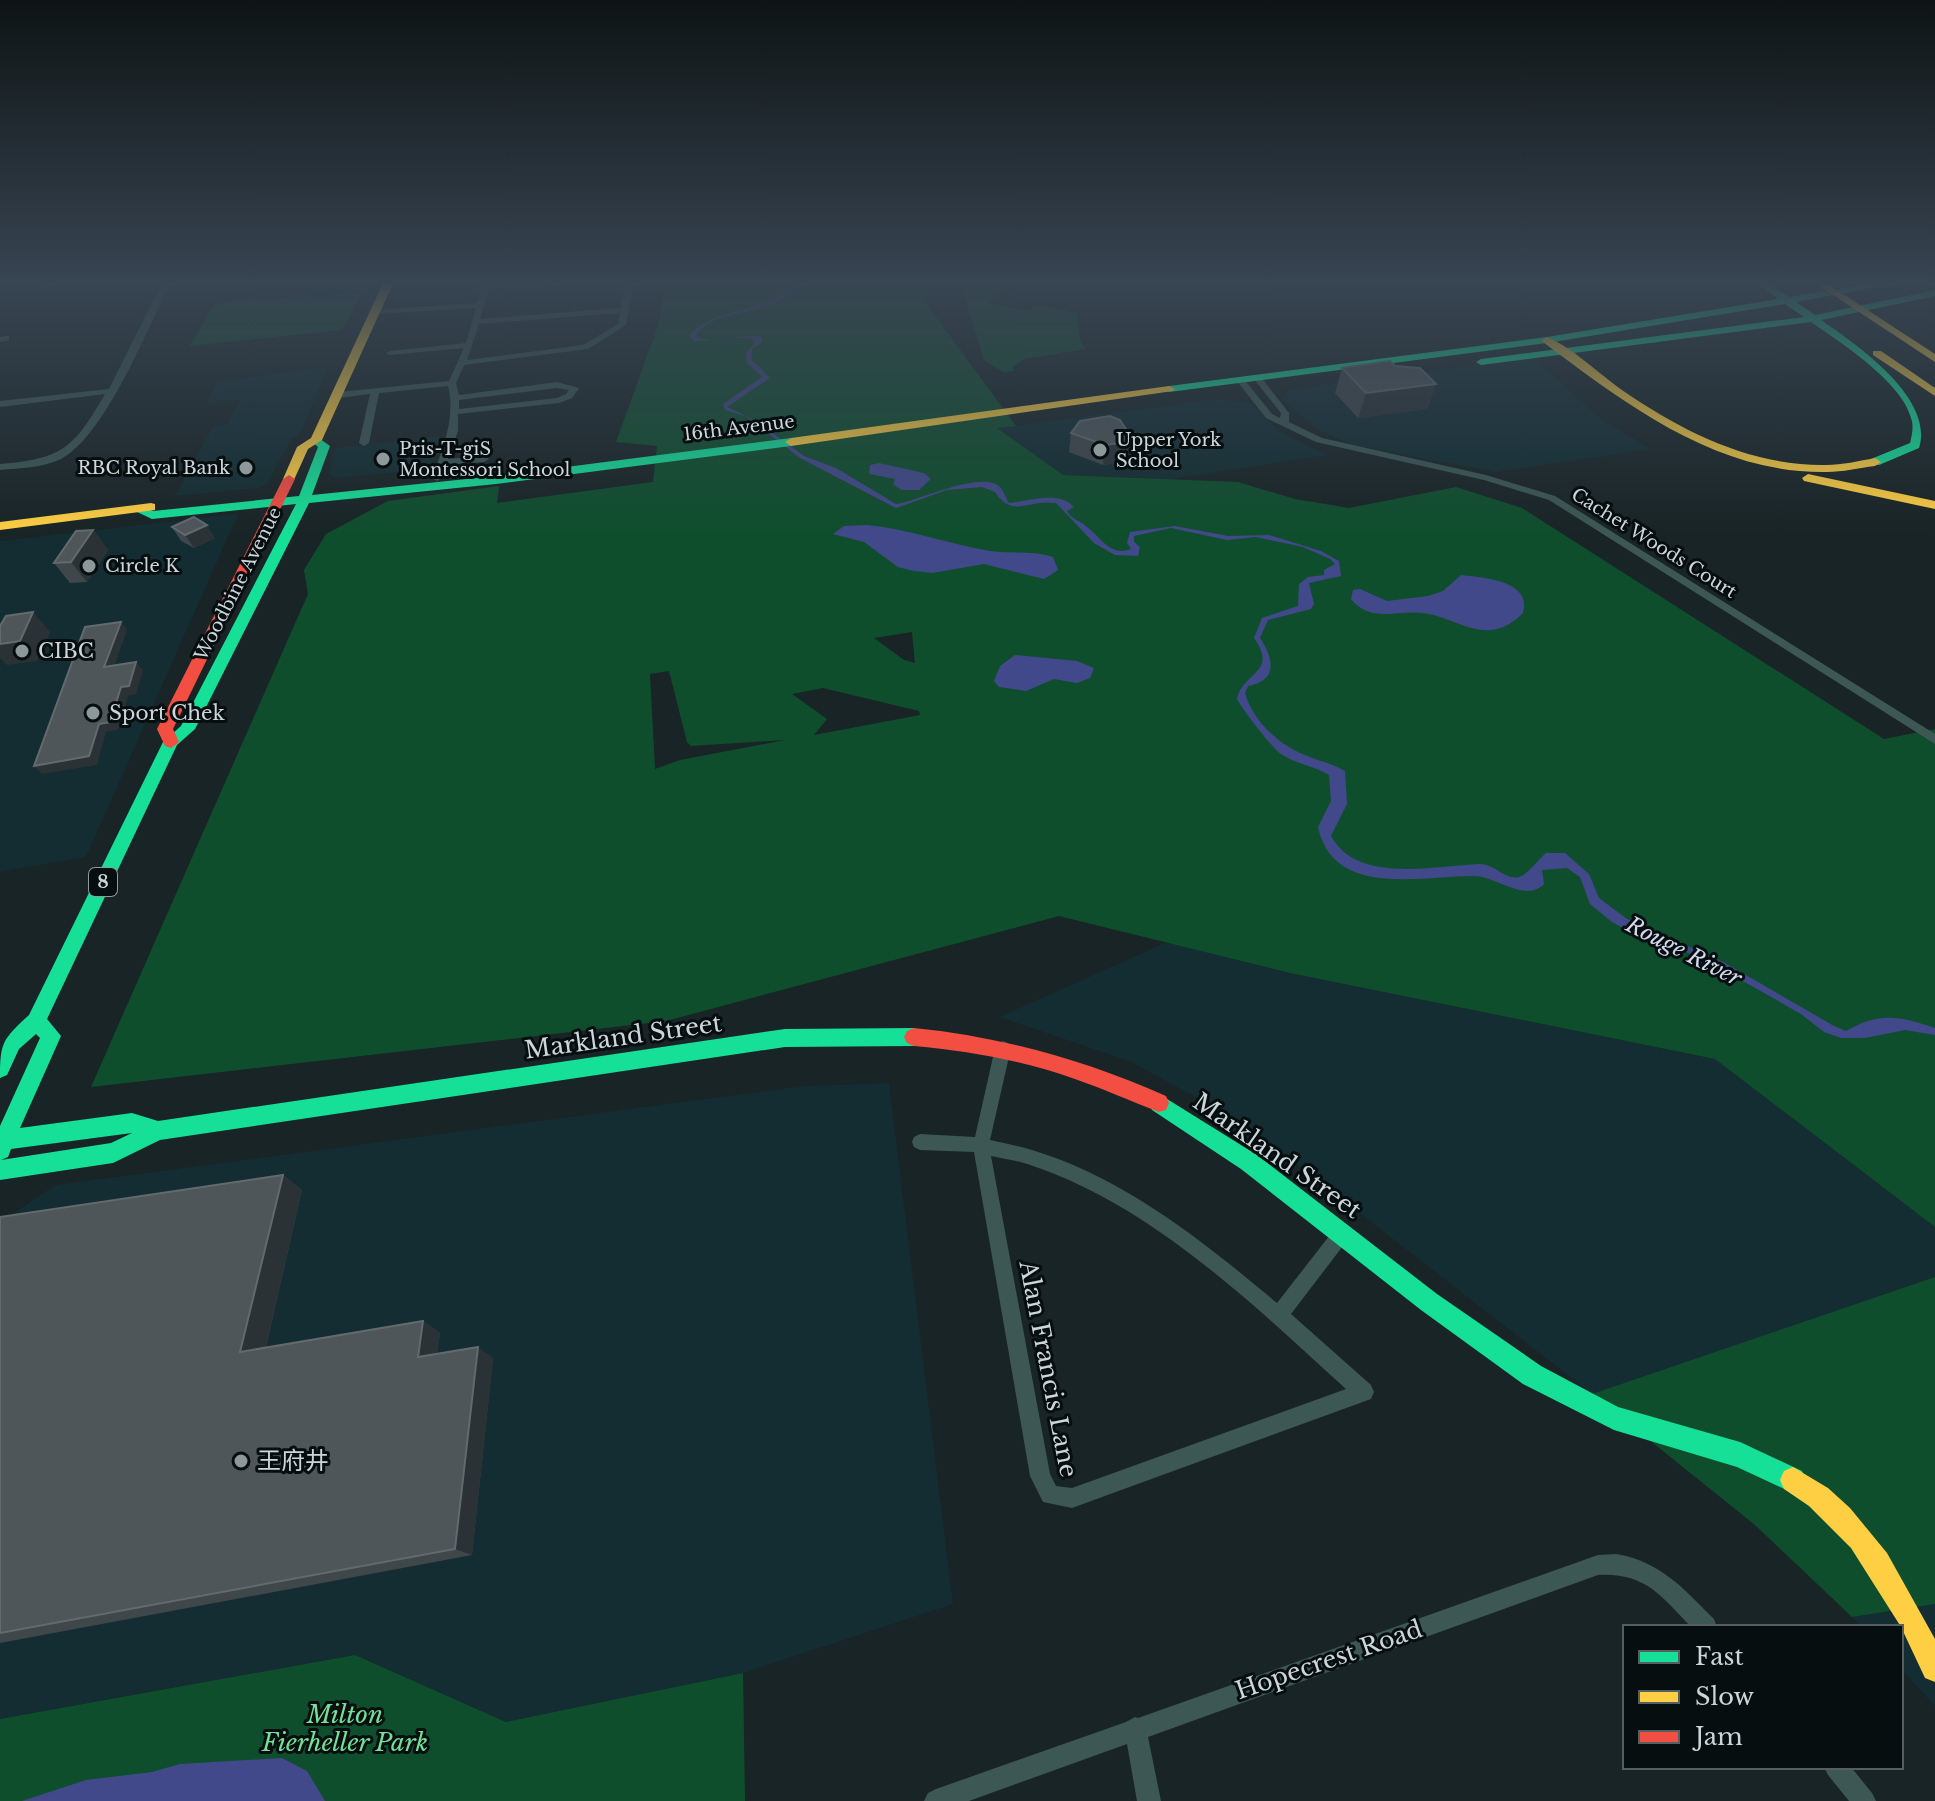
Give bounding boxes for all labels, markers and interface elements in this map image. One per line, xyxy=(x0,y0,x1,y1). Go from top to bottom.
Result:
street label: 16th Avenue xyxy=(682,410,796,446)
place label: Upper York School xyxy=(1116,429,1221,472)
place label: Pris-T-giS Montessori School xyxy=(399,438,571,481)
marker: Upper York School xyxy=(1091,441,1109,459)
marker: Pris-T-giS Montessori School xyxy=(374,450,392,468)
place label: RBC Royal Bank xyxy=(77,457,230,479)
marker: RBC Royal Bank xyxy=(237,459,255,477)
street label: Cachet Woods Court xyxy=(1567,483,1741,603)
street label: Woodbine Avenue xyxy=(189,504,286,665)
place label: Circle K xyxy=(105,555,180,577)
marker: Circle K xyxy=(80,557,98,575)
place label: CIBC xyxy=(38,639,94,663)
marker: CIBC xyxy=(13,642,31,660)
place label: Sport Chek xyxy=(109,701,226,725)
marker: Sport Chek xyxy=(84,704,102,722)
road number: 8 xyxy=(89,868,117,896)
water label: Rouge River xyxy=(1621,910,1747,992)
street label: Markland Street xyxy=(523,1008,723,1065)
street label: Markland Street xyxy=(1188,1087,1367,1224)
street label: Alan Francis Lane xyxy=(1013,1257,1084,1480)
place label: 王府井 xyxy=(257,1446,329,1475)
marker: 王府井 xyxy=(232,1452,250,1470)
street label: Hopecrest Road xyxy=(1232,1614,1426,1705)
legend xyxy=(1623,1625,1903,1769)
text: Fast xyxy=(1695,1642,1743,1671)
text: Slow xyxy=(1695,1682,1754,1711)
park label: Milton Fierheller Park xyxy=(261,1700,428,1757)
text: Jam xyxy=(1692,1722,1743,1751)

